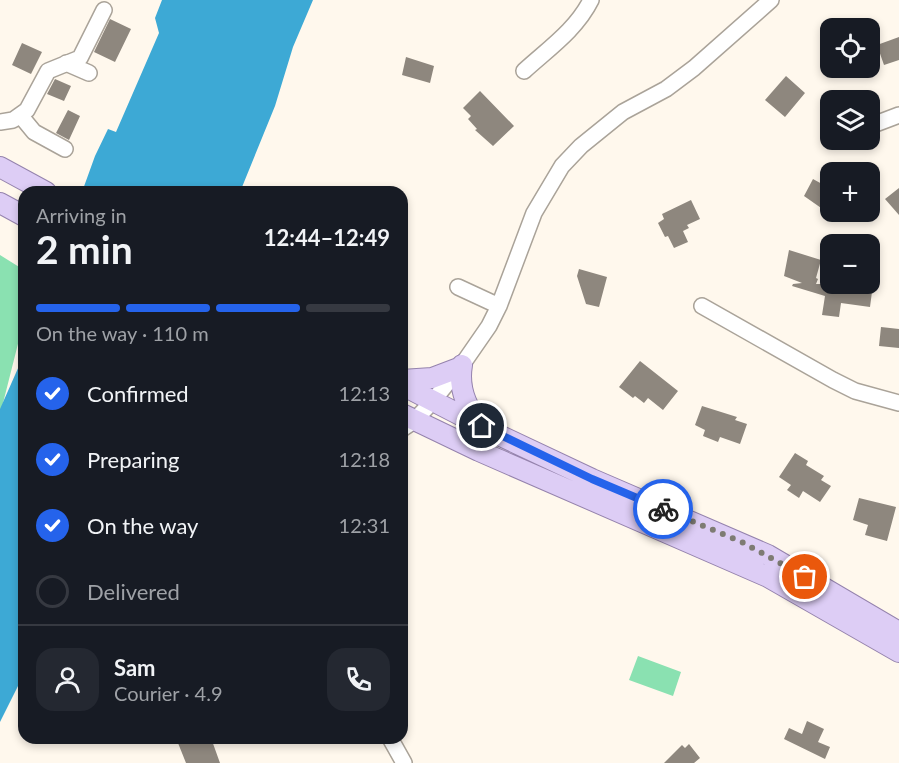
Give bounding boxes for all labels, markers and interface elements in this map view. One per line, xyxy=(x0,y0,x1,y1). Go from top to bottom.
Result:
map controls xyxy=(820,18,880,294)
button: locate xyxy=(820,18,880,78)
button: layers xyxy=(820,90,880,150)
button: + xyxy=(820,162,880,222)
text: Arriving in xyxy=(36,203,127,227)
text: 12:44–12:49 xyxy=(264,224,390,251)
text: 2 min xyxy=(36,226,133,272)
button: − xyxy=(820,234,880,294)
text: On the way · 110 m xyxy=(36,321,209,345)
icon: check xyxy=(36,377,69,410)
text: Confirmed xyxy=(87,380,189,407)
text: 12:13 xyxy=(339,381,390,405)
pin xyxy=(456,400,507,451)
icon: home xyxy=(465,409,498,442)
icon: check xyxy=(36,443,69,476)
text: Preparing xyxy=(87,446,179,473)
text: 12:18 xyxy=(339,447,390,471)
courier xyxy=(633,479,693,539)
icon: bike xyxy=(647,493,680,526)
icon: check xyxy=(36,509,69,542)
text: On the way xyxy=(87,512,198,539)
text: 12:31 xyxy=(339,513,390,537)
pin xyxy=(779,551,830,602)
icon: bag xyxy=(788,560,821,593)
text: Delivered xyxy=(87,578,180,605)
button: person xyxy=(36,648,99,711)
button: phone xyxy=(327,648,390,711)
text: Sam xyxy=(114,654,156,681)
text: Courier · 4.9 xyxy=(114,681,223,705)

